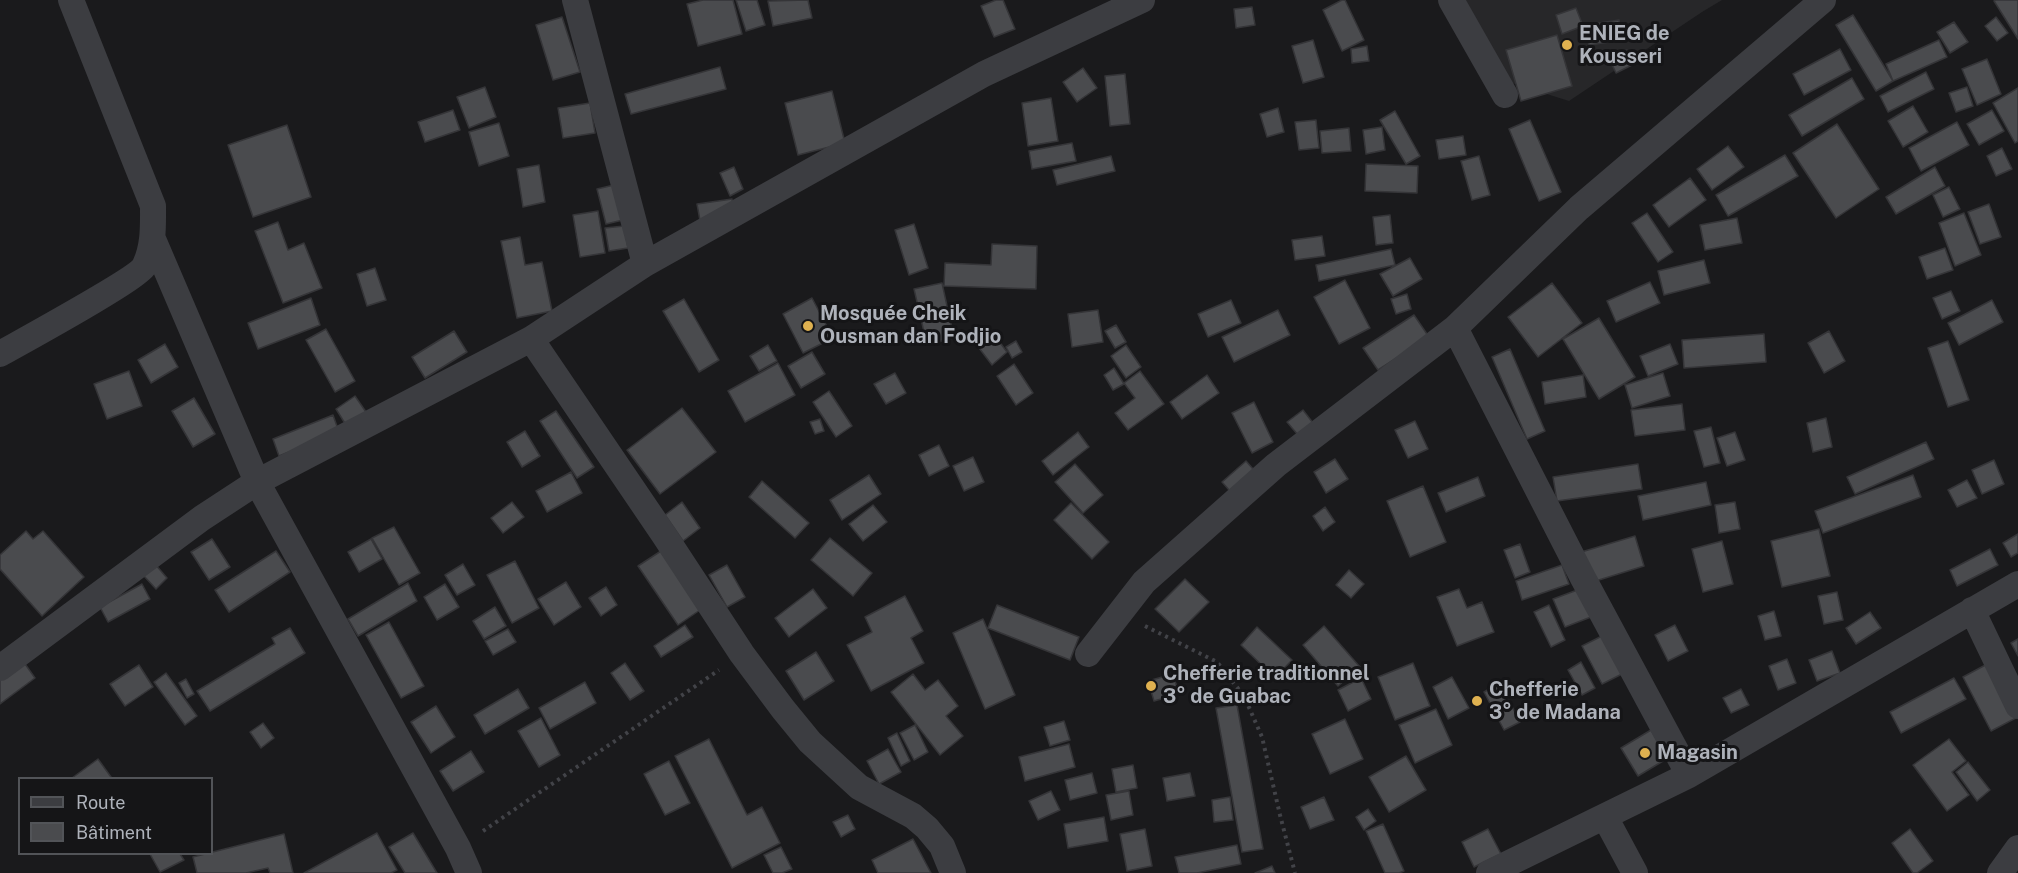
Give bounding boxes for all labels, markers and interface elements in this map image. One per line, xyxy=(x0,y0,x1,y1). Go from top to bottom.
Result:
place label: ENIEG de Kousseri xyxy=(1579,22,1670,69)
marker: ENIEG de Kousseri xyxy=(1560,38,1574,52)
place label: Mosquée Cheik Ousman dan Fodjio xyxy=(820,302,1001,349)
marker: Mosquée Cheik Ousman dan Fodjio xyxy=(801,319,815,333)
place label: Chefferie traditionnel 3° de Guabac xyxy=(1163,662,1369,709)
place label: Chefferie 3° de Madana xyxy=(1489,678,1621,725)
marker: Chefferie traditionnel 3° de Guabac xyxy=(1144,679,1158,693)
marker: Chefferie 3° de Madana xyxy=(1470,694,1484,708)
place label: Magasin xyxy=(1657,741,1738,765)
marker: Magasin xyxy=(1638,746,1652,760)
legend xyxy=(18,777,213,855)
text: Route xyxy=(76,792,125,813)
text: Bâtiment xyxy=(76,822,152,843)

